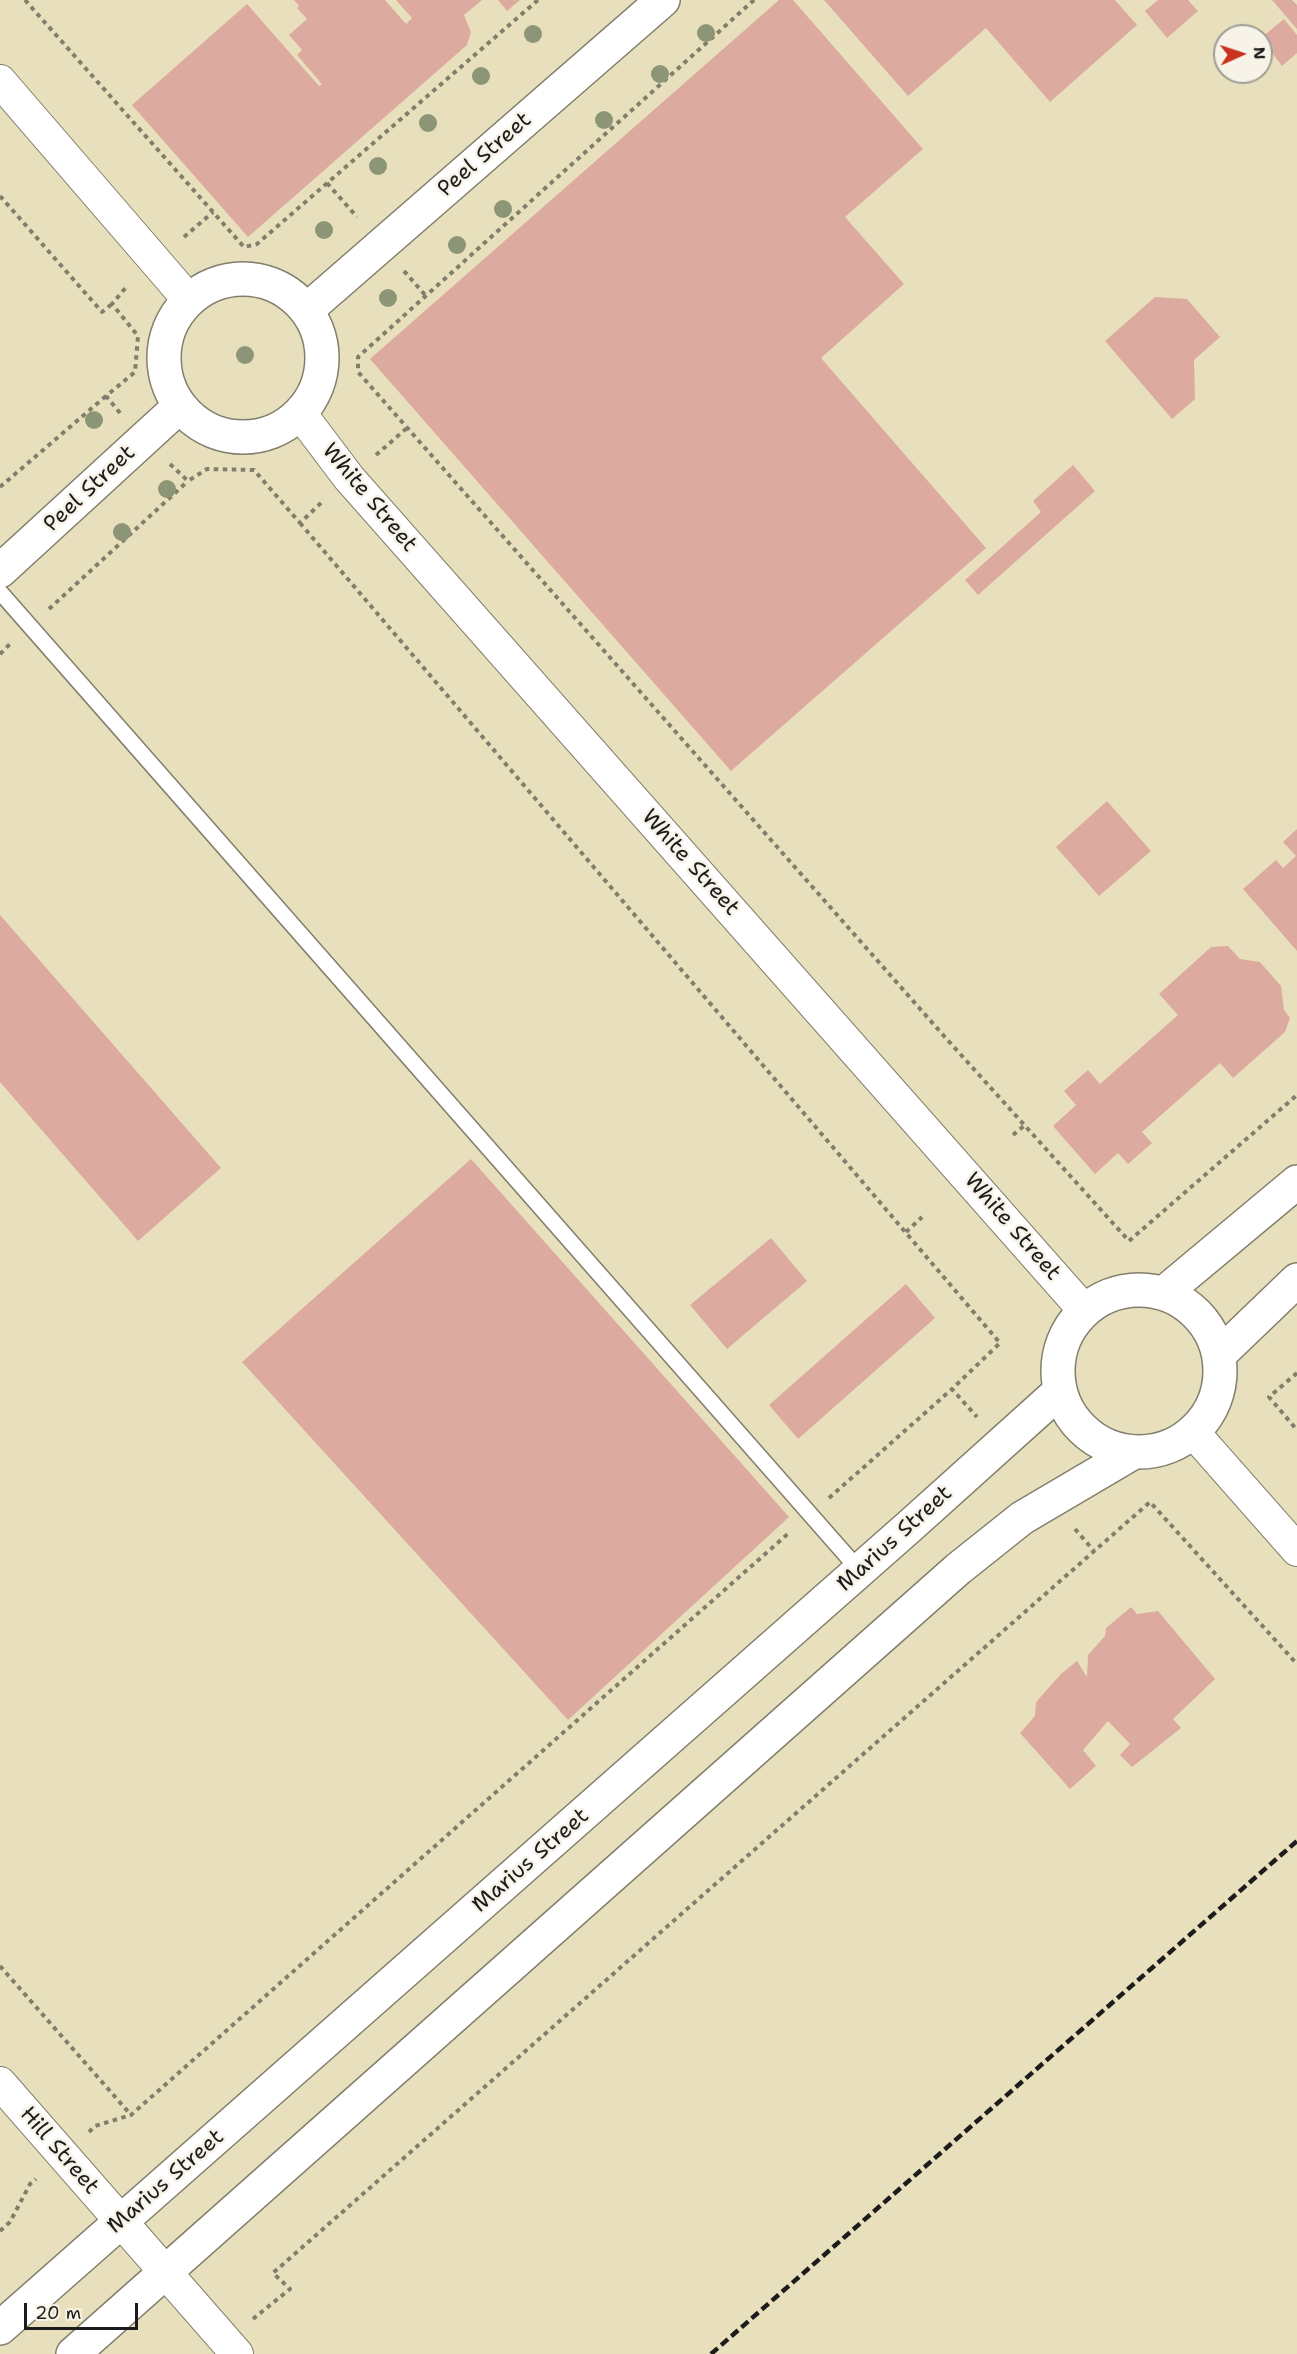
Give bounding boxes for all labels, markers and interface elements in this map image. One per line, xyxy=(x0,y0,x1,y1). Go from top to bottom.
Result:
north arrow xyxy=(1213,24,1273,84)
text: N xyxy=(1249,46,1270,60)
street label: Peel Street xyxy=(433,107,537,203)
street label: White Street xyxy=(316,438,422,558)
street label: Peel Street xyxy=(39,440,141,538)
street label: White Street xyxy=(635,804,745,922)
street label: White Street xyxy=(958,1168,1066,1286)
street label: Marius Street xyxy=(832,1480,958,1598)
street label: Marius Street xyxy=(467,1803,595,1919)
street label: Hill Street xyxy=(14,2102,104,2200)
street label: Marius Street xyxy=(102,2124,230,2240)
scale bar xyxy=(27,2291,141,2329)
text: 20 m xyxy=(35,2301,81,2325)

